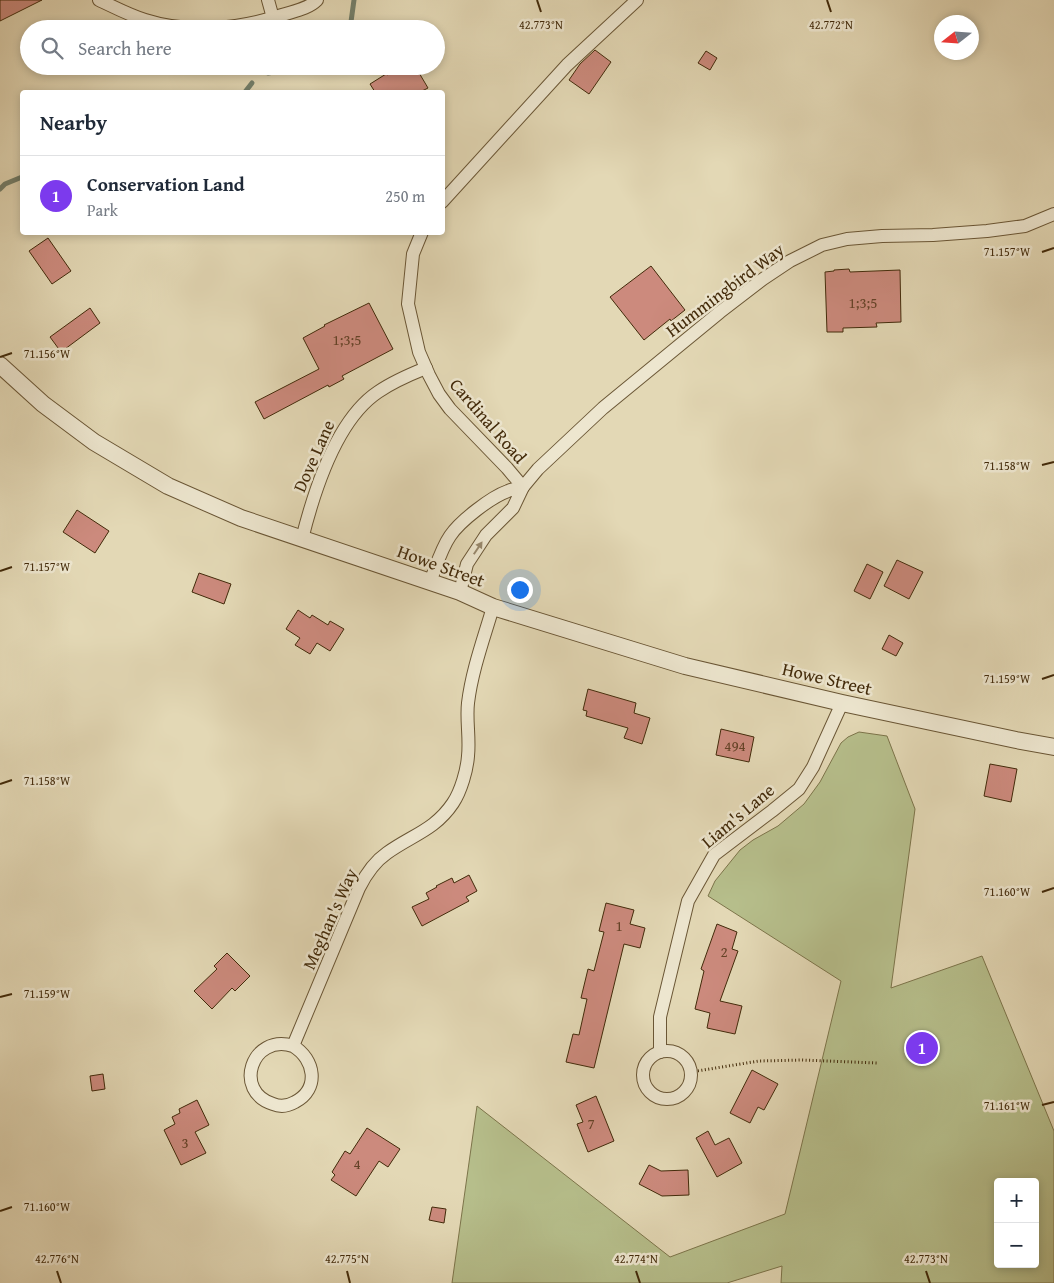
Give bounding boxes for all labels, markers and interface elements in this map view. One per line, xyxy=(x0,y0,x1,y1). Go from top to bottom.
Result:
north arrow xyxy=(934,15,979,60)
text: 42.773°N xyxy=(519,16,563,33)
text: 42.772°N xyxy=(809,16,853,33)
search box xyxy=(20,20,445,75)
icon: search xyxy=(38,34,66,62)
text: Search here xyxy=(78,34,172,62)
text: Nearby xyxy=(40,107,107,138)
text: Conservation Land xyxy=(87,170,245,198)
text: 1 xyxy=(52,184,60,208)
text: 250 m xyxy=(385,184,425,208)
text: Park xyxy=(87,198,118,222)
street label: Hummingbird Way xyxy=(660,236,790,343)
text: 71.157°W xyxy=(984,243,1031,260)
house number: 1;3;5 xyxy=(849,292,877,313)
house number: 1;3;5 xyxy=(333,329,361,350)
text: 71.156°W xyxy=(24,345,71,362)
street label: Cardinal Road xyxy=(444,372,533,470)
street label: Dove Lane xyxy=(286,415,341,496)
text: 71.158°W xyxy=(984,457,1031,474)
street label: Howe Street xyxy=(394,537,489,594)
one-way arrow xyxy=(473,541,483,554)
text: 71.157°W xyxy=(24,558,71,575)
your location xyxy=(507,577,533,603)
street label: Howe Street xyxy=(780,655,875,702)
text: 71.159°W xyxy=(984,670,1031,687)
house number: 494 xyxy=(724,735,746,756)
text: 71.158°W xyxy=(24,772,71,789)
street label: Liam's Lane xyxy=(695,777,780,854)
street label: Meghan's Way xyxy=(295,864,364,974)
text: 71.160°W xyxy=(984,883,1031,900)
house number: 1 xyxy=(615,915,623,936)
house number: 2 xyxy=(720,941,728,962)
text: 71.159°W xyxy=(24,985,71,1002)
pin: 1 xyxy=(906,1029,938,1067)
text: 71.161°W xyxy=(984,1097,1031,1114)
house number: 7 xyxy=(587,1113,595,1134)
house number: 3 xyxy=(181,1132,189,1153)
house number: 4 xyxy=(353,1153,361,1174)
map controls xyxy=(994,1178,1039,1268)
button: + xyxy=(994,1178,1039,1223)
text: 71.160°W xyxy=(24,1198,71,1215)
button: − xyxy=(994,1223,1039,1268)
text: 42.776°N xyxy=(35,1250,79,1267)
text: 42.775°N xyxy=(325,1250,369,1267)
text: 42.774°N xyxy=(614,1250,658,1267)
text: 42.773°N xyxy=(904,1250,948,1267)

